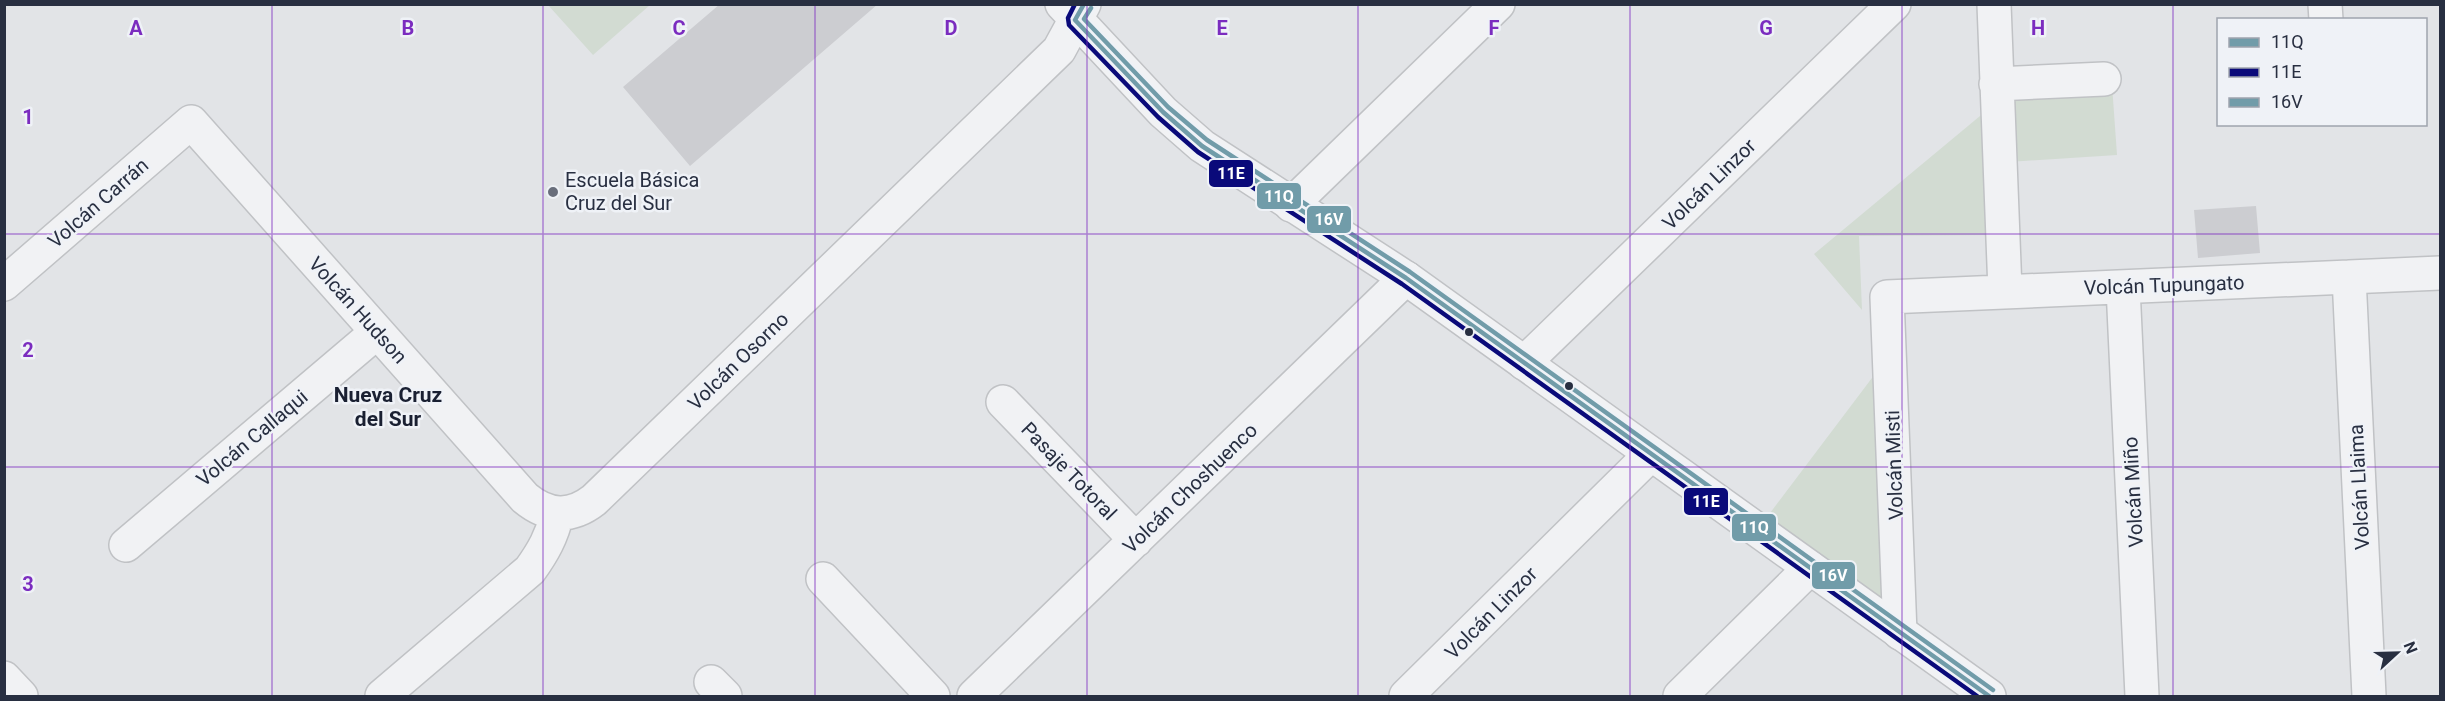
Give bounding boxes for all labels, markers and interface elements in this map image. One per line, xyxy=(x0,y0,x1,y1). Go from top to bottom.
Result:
text: A xyxy=(129,16,143,40)
text: B xyxy=(402,16,414,40)
text: C xyxy=(672,16,686,40)
text: D xyxy=(945,16,958,40)
text: E xyxy=(1216,16,1228,40)
text: F xyxy=(1489,16,1500,40)
text: G xyxy=(1759,16,1773,40)
text: H xyxy=(2031,16,2045,40)
legend xyxy=(2217,18,2427,126)
text: 11Q xyxy=(2271,31,2304,52)
text: 11E xyxy=(2271,61,2301,82)
text: 16V xyxy=(2271,91,2303,112)
text: 1 xyxy=(22,105,34,129)
street label: Volcán Linzor xyxy=(1657,133,1761,235)
street label: Volcán Carrán xyxy=(43,153,153,253)
line badge: 11E xyxy=(1208,159,1254,188)
text: 11E xyxy=(1217,164,1245,183)
place label: Escuela Básica Cruz del Sur xyxy=(565,168,699,215)
line badge: 11Q xyxy=(1256,182,1302,210)
marker: Escuela Básica Cruz del Sur xyxy=(546,185,560,199)
text: 11Q xyxy=(1264,187,1294,206)
line badge: 16V xyxy=(1306,205,1352,234)
text: 16V xyxy=(1315,210,1344,229)
street label: Volcán Hudson xyxy=(304,252,412,368)
street label: Volcán Tupungato xyxy=(2083,270,2245,300)
street label: Volcán Osorno xyxy=(683,307,793,415)
unlabelled marker xyxy=(1463,326,1475,338)
text: 2 xyxy=(22,338,34,362)
unlabelled marker xyxy=(1563,380,1575,392)
district label: Nueva Cruz del Sur xyxy=(334,383,442,431)
street label: Volcán Callaqui xyxy=(192,385,312,491)
street label: Volcán Misti xyxy=(1880,410,1908,520)
street label: Pasaje Totoral xyxy=(1016,417,1122,525)
street label: Volcán Choshuenco xyxy=(1118,418,1262,558)
street label: Volcán Llaima xyxy=(2344,424,2374,550)
street label: Volcán Miño xyxy=(2118,436,2148,548)
line badge: 11E xyxy=(1683,487,1729,516)
text: 11E xyxy=(1692,492,1720,511)
line badge: 11Q xyxy=(1731,513,1777,542)
text: 11Q xyxy=(1739,518,1769,537)
line badge: 16V xyxy=(1811,561,1856,590)
street label: Volcán Linzor xyxy=(1440,562,1542,664)
text: 16V xyxy=(1819,566,1848,585)
text: 3 xyxy=(22,572,34,596)
north arrow xyxy=(2367,623,2427,683)
text: N xyxy=(2400,639,2421,656)

